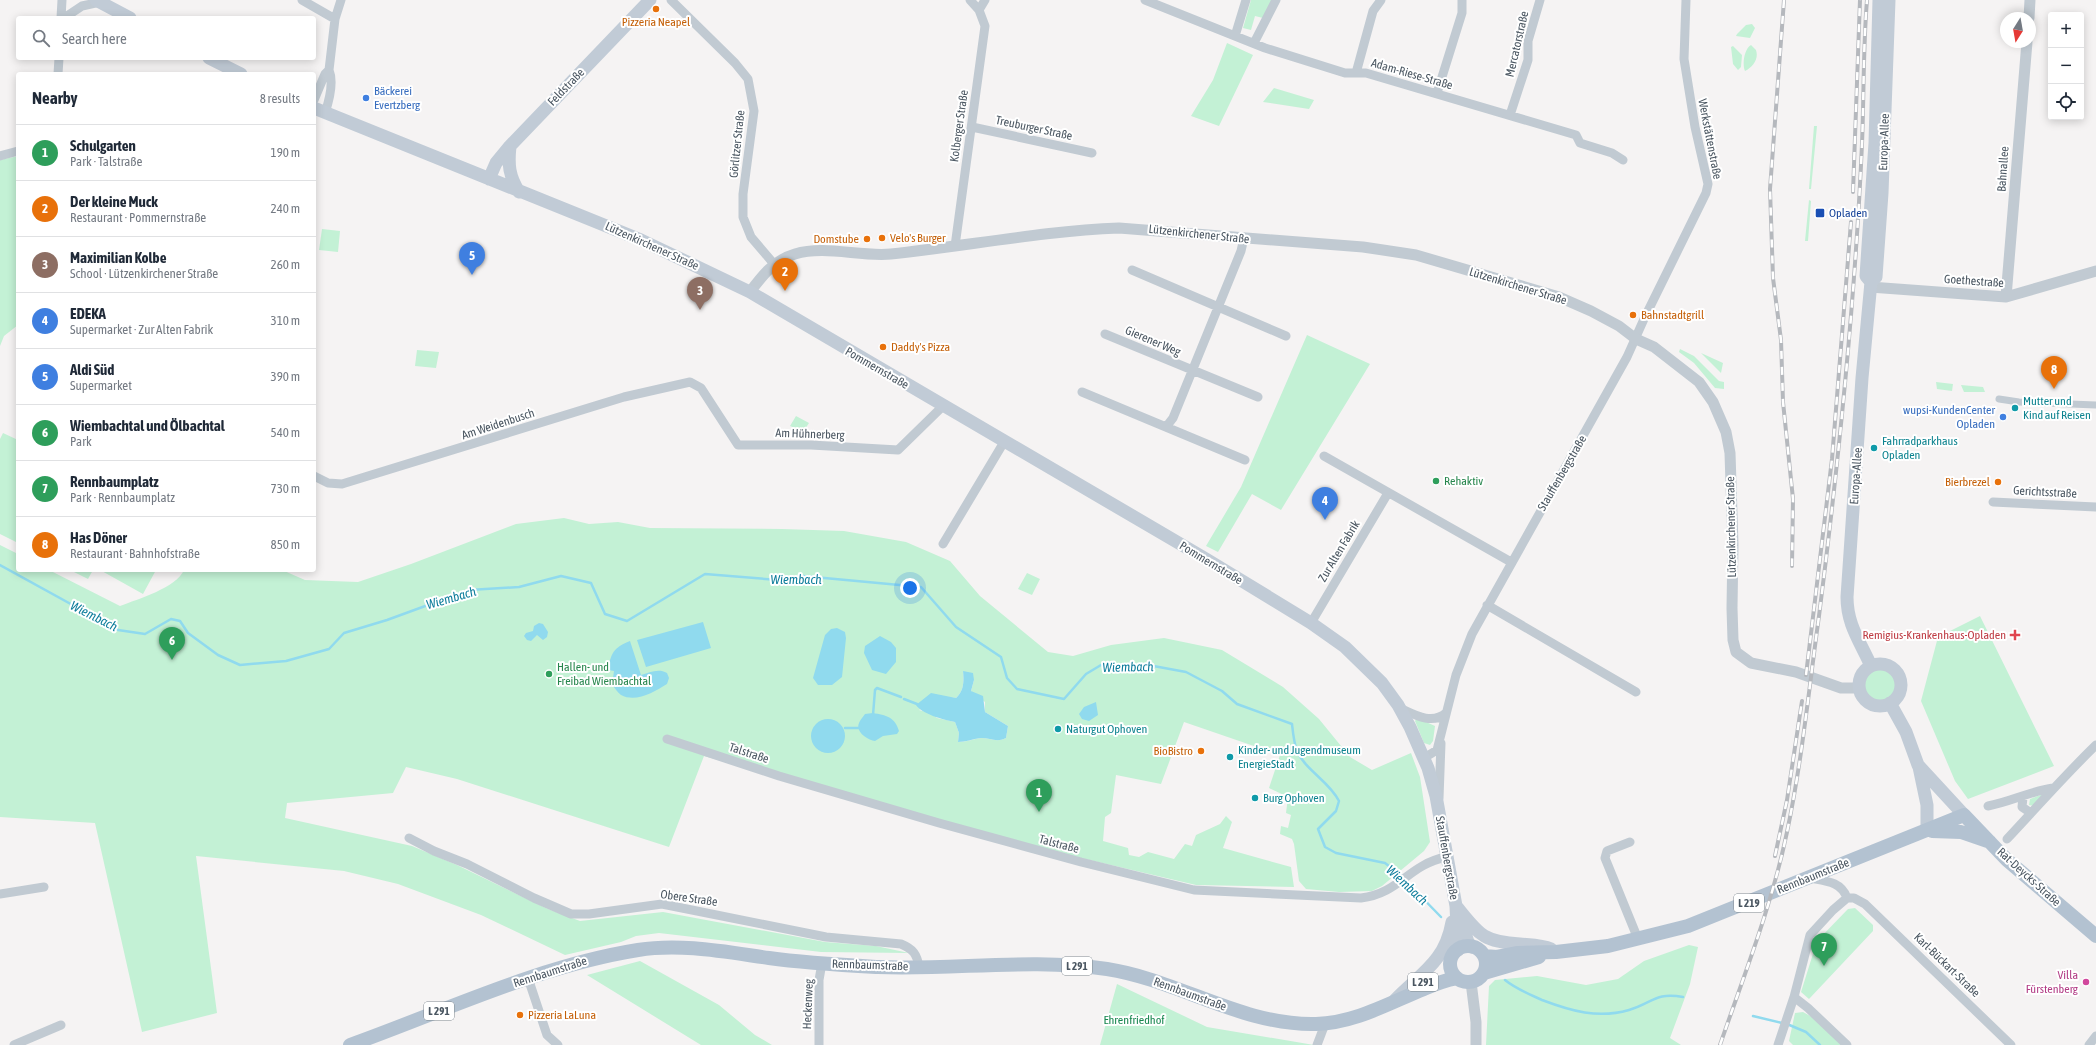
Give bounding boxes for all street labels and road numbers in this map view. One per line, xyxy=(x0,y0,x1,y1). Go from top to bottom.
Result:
street label: Mercatorstraße xyxy=(1503,10,1531,78)
street label: Adam-Riese-Straße xyxy=(1370,56,1454,92)
street label: Feldstraße xyxy=(545,65,587,109)
street label: Kolberger Straße xyxy=(947,89,971,163)
street label: Werkstättenstraße xyxy=(1695,98,1725,180)
street label: Görlitzer Straße xyxy=(726,109,748,179)
street label: Treuburger Straße xyxy=(994,113,1074,143)
street label: Europa-Allee xyxy=(1876,113,1892,171)
street label: Bahnallee xyxy=(1994,146,2012,192)
street label: Lützenkirchener Straße xyxy=(603,219,701,273)
street label: Lützenkirchener Straße xyxy=(1148,222,1250,246)
street label: Lützenkirchener Straße xyxy=(1468,265,1568,307)
street label: Goethestraße xyxy=(1944,272,2004,290)
street label: Gierener Weg xyxy=(1123,323,1184,359)
street label: Pommernstraße xyxy=(843,344,911,392)
street label: Am Weidenbusch xyxy=(460,406,536,442)
street label: Am Hühnerberg xyxy=(775,426,846,442)
street label: Stauffenbergstraße xyxy=(1535,433,1589,513)
street label: Europa-Allee xyxy=(1847,447,1865,505)
street label: Lützenkirchener Straße xyxy=(1723,476,1739,578)
street label: Gerichtsstraße xyxy=(2013,483,2077,501)
street label: Zur Alten Fabrik xyxy=(1315,517,1363,584)
street label: Pommernstraße xyxy=(1177,539,1245,587)
street label: Talstraße xyxy=(727,740,771,766)
street label: Stauffenbergstraße xyxy=(1433,815,1461,901)
street label: Talstraße xyxy=(1037,832,1081,856)
street label: Rat-Deycks-Straße xyxy=(1994,845,2064,909)
street label: Rennbaumstraße xyxy=(1775,855,1851,897)
street label: Obere Straße xyxy=(660,887,718,909)
road number: L 219 xyxy=(1734,894,1764,912)
street label: Karl-Bückart-Straße xyxy=(1911,930,1983,1000)
street label: Rennbaumstraße xyxy=(511,954,589,990)
street label: Rennbaumstraße xyxy=(832,957,908,973)
road number: L 291 xyxy=(1062,957,1092,975)
road number: L 291 xyxy=(1408,973,1438,991)
street label: Rennbaumstraße xyxy=(1152,974,1228,1014)
street label: Heckenweg xyxy=(800,978,816,1030)
road number: L 291 xyxy=(424,1002,454,1020)

